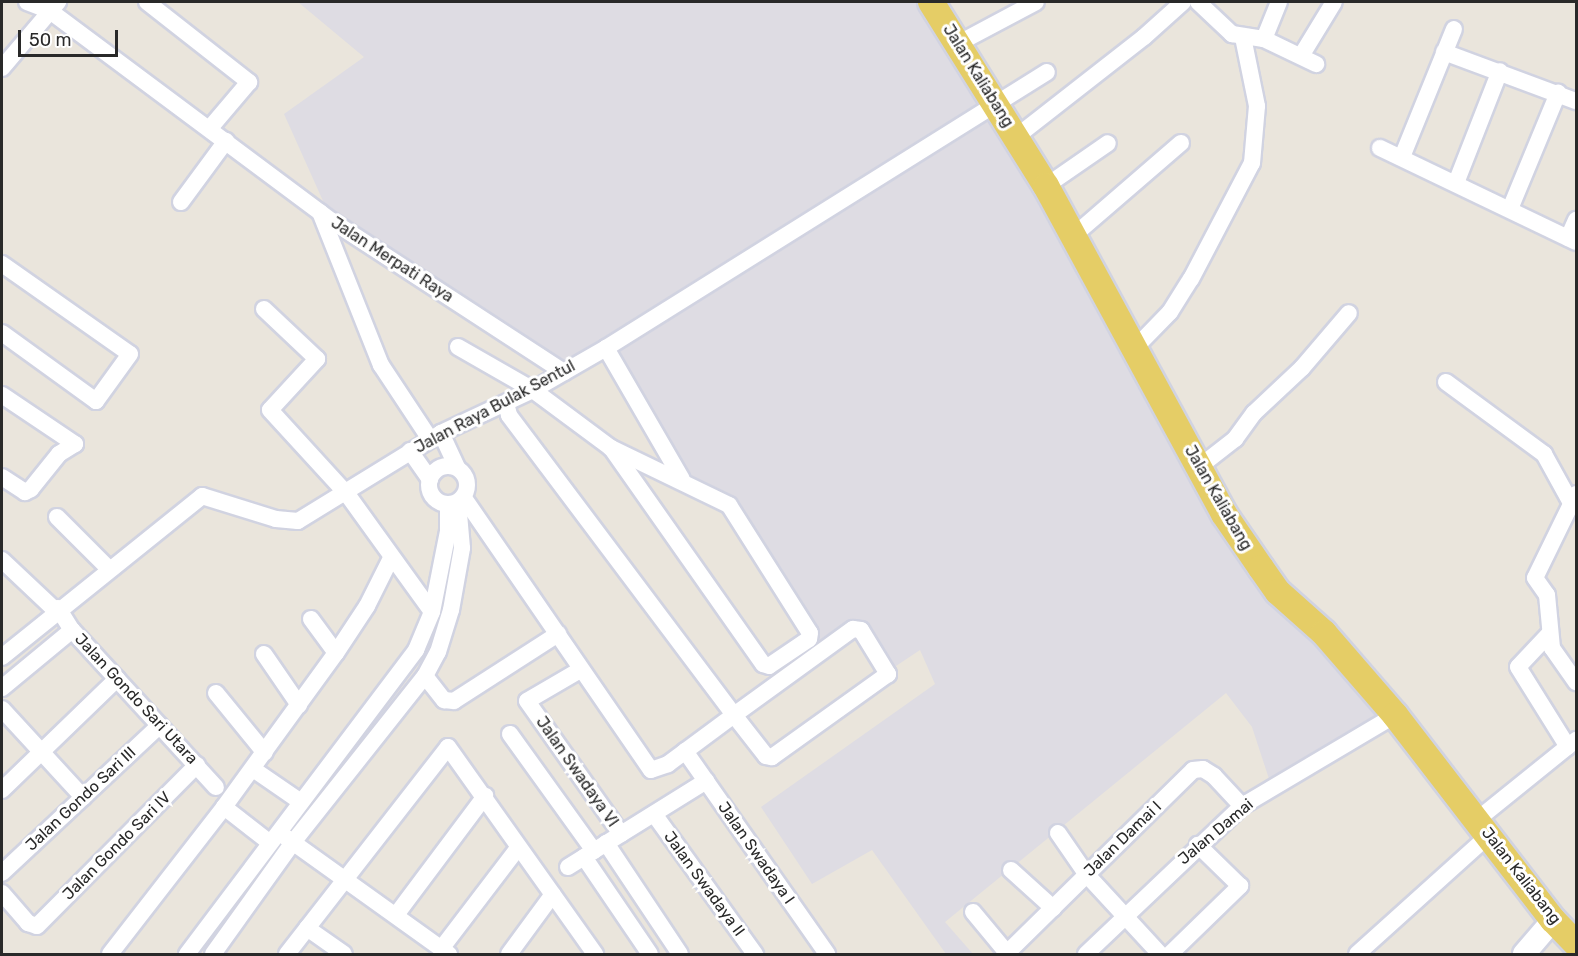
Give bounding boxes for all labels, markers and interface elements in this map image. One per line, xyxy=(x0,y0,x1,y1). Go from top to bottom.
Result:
scale bar xyxy=(21,18,122,56)
street label: Jalan Kaliabang xyxy=(939,21,1017,131)
text: 50 m xyxy=(29,29,72,51)
street label: Jalan Merpati Raya xyxy=(327,213,457,307)
street label: Jalan Raya Bulak Sentul xyxy=(411,356,579,458)
street label: Jalan Kaliabang xyxy=(1180,442,1256,554)
street label: Jalan Gondo Sari Utara xyxy=(71,630,201,768)
street label: Jalan Swadaya VI xyxy=(532,713,622,831)
street label: Jalan Gondo Sari III xyxy=(22,743,140,855)
street label: Jalan Gondo Sari IV xyxy=(59,788,175,904)
street label: Jalan Damai xyxy=(1175,795,1257,869)
street label: Jalan Damai I xyxy=(1080,797,1166,881)
street label: Jalan Swadaya I xyxy=(714,798,798,908)
street label: Jalan Kaliabang xyxy=(1477,824,1565,928)
street label: Jalan Swadaya II xyxy=(660,828,748,940)

